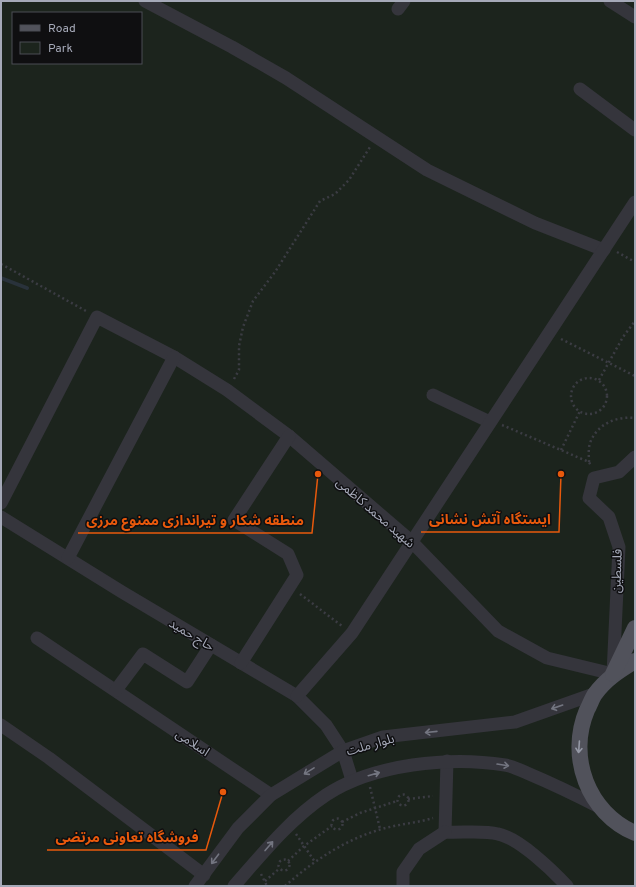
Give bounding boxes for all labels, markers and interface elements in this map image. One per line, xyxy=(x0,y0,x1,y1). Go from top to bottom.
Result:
legend xyxy=(12,12,142,64)
text: Road xyxy=(48,21,76,37)
text: Park xyxy=(48,41,73,57)
street label: شهید محمد کاظمی xyxy=(332,475,417,552)
callout: ایستگاه آتش نشانی xyxy=(421,506,559,532)
callout: منطقه شکار و تیراندازی ممنوع مرزی xyxy=(78,507,312,533)
text: ایستگاه آتش نشانی xyxy=(429,511,551,529)
text: منطقه شکار و تیراندازی ممنوع مرزی xyxy=(86,513,304,531)
street label: فلسطین xyxy=(609,548,627,594)
street label: حاج حمید xyxy=(165,616,217,656)
one-way arrow xyxy=(552,704,564,712)
street label: اسلامی xyxy=(172,727,212,761)
one-way arrow xyxy=(424,728,437,736)
street label: بلوار ملت xyxy=(345,731,396,760)
one-way arrow xyxy=(576,740,583,753)
one-way arrow xyxy=(496,761,509,769)
one-way arrow xyxy=(303,768,315,776)
one-way arrow xyxy=(368,770,381,777)
callout: فروشگاه تعاونی مرتضی xyxy=(47,824,206,850)
text: فروشگاه تعاونی مرتضی xyxy=(56,829,198,847)
one-way arrow xyxy=(264,841,273,851)
one-way arrow xyxy=(211,854,219,865)

